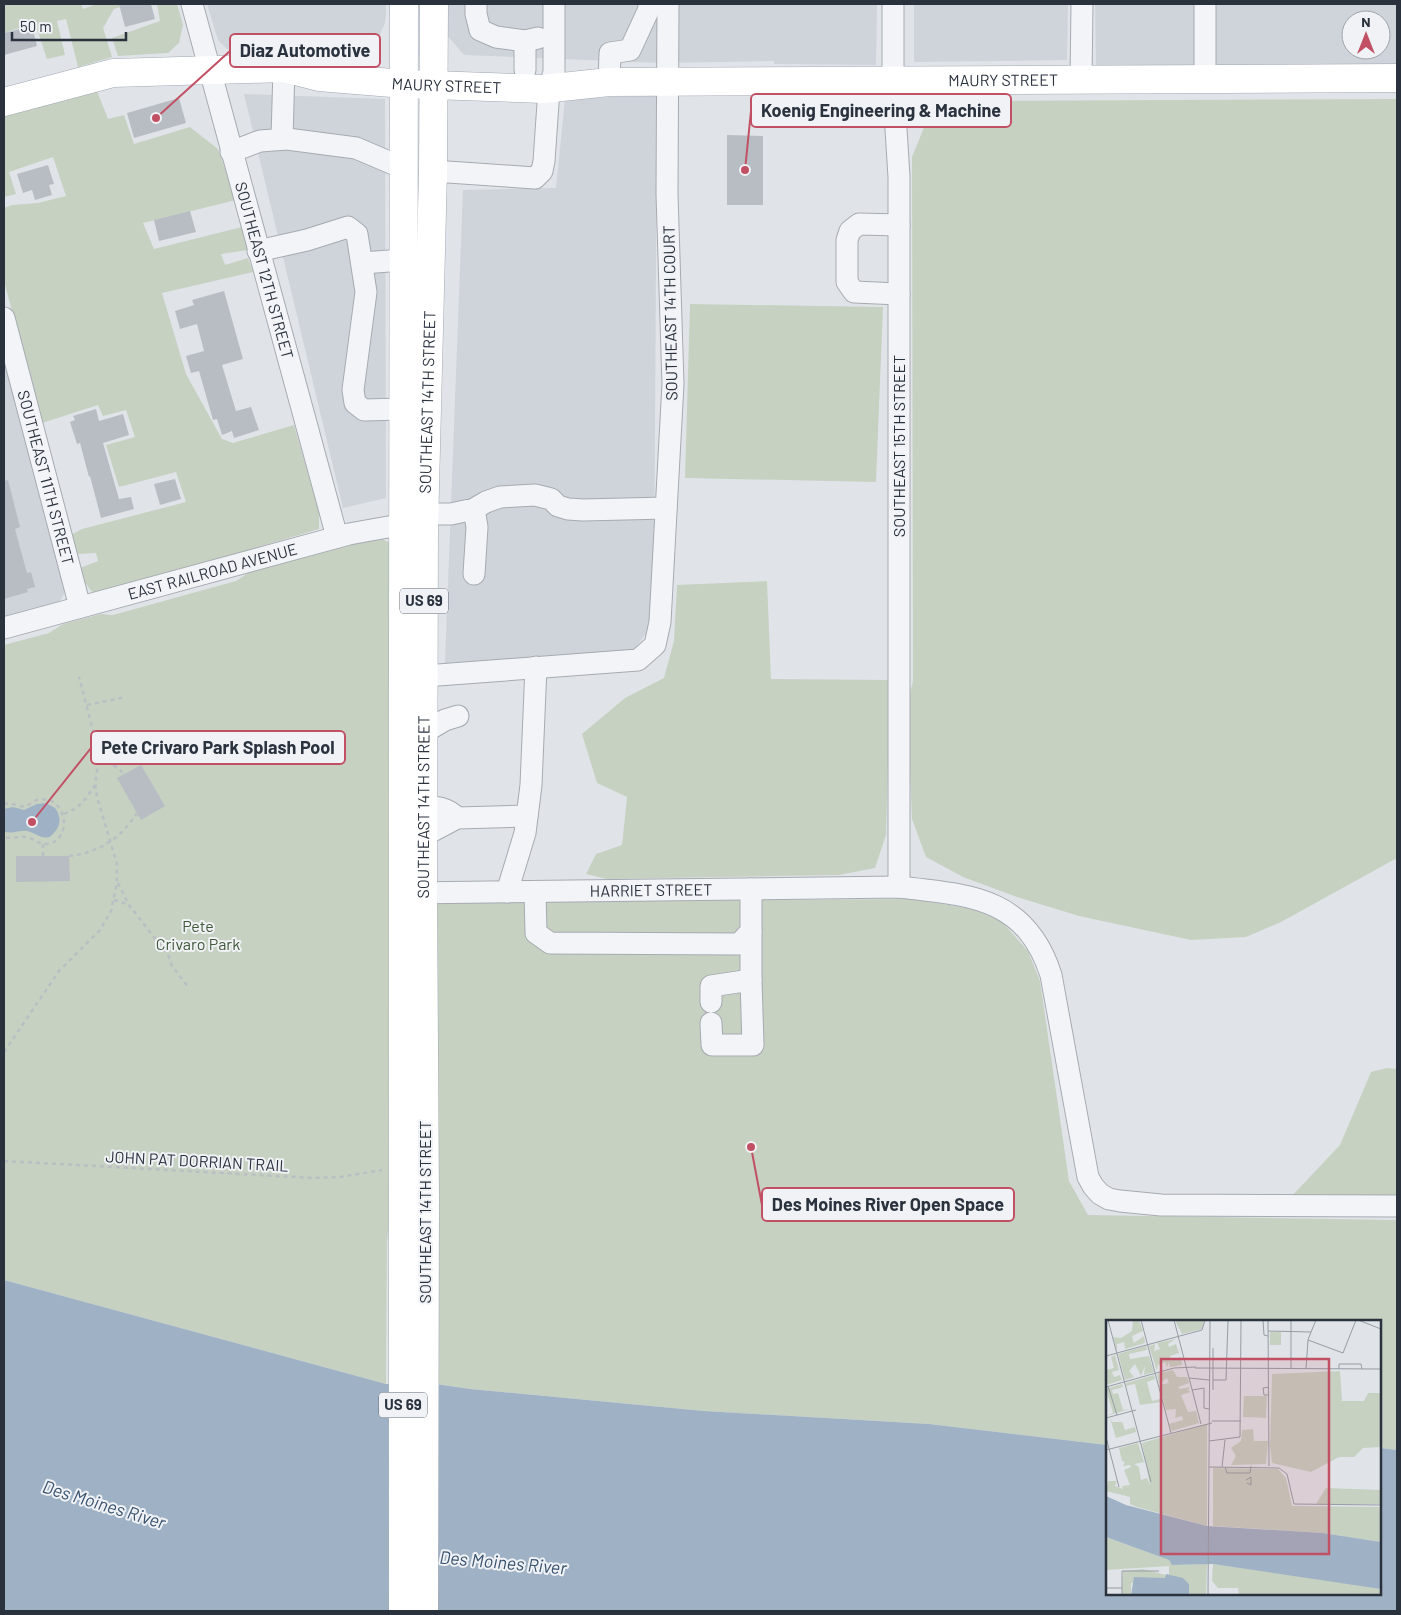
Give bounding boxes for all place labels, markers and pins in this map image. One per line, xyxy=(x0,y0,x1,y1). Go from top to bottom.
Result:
callout: Diaz Automotive xyxy=(230,34,380,67)
callout: Koenig Engineering & Machine xyxy=(751,94,1011,127)
callout: Pete Crivaro Park Splash Pool xyxy=(91,731,345,764)
callout: Des Moines River Open Space xyxy=(762,1188,1014,1221)

